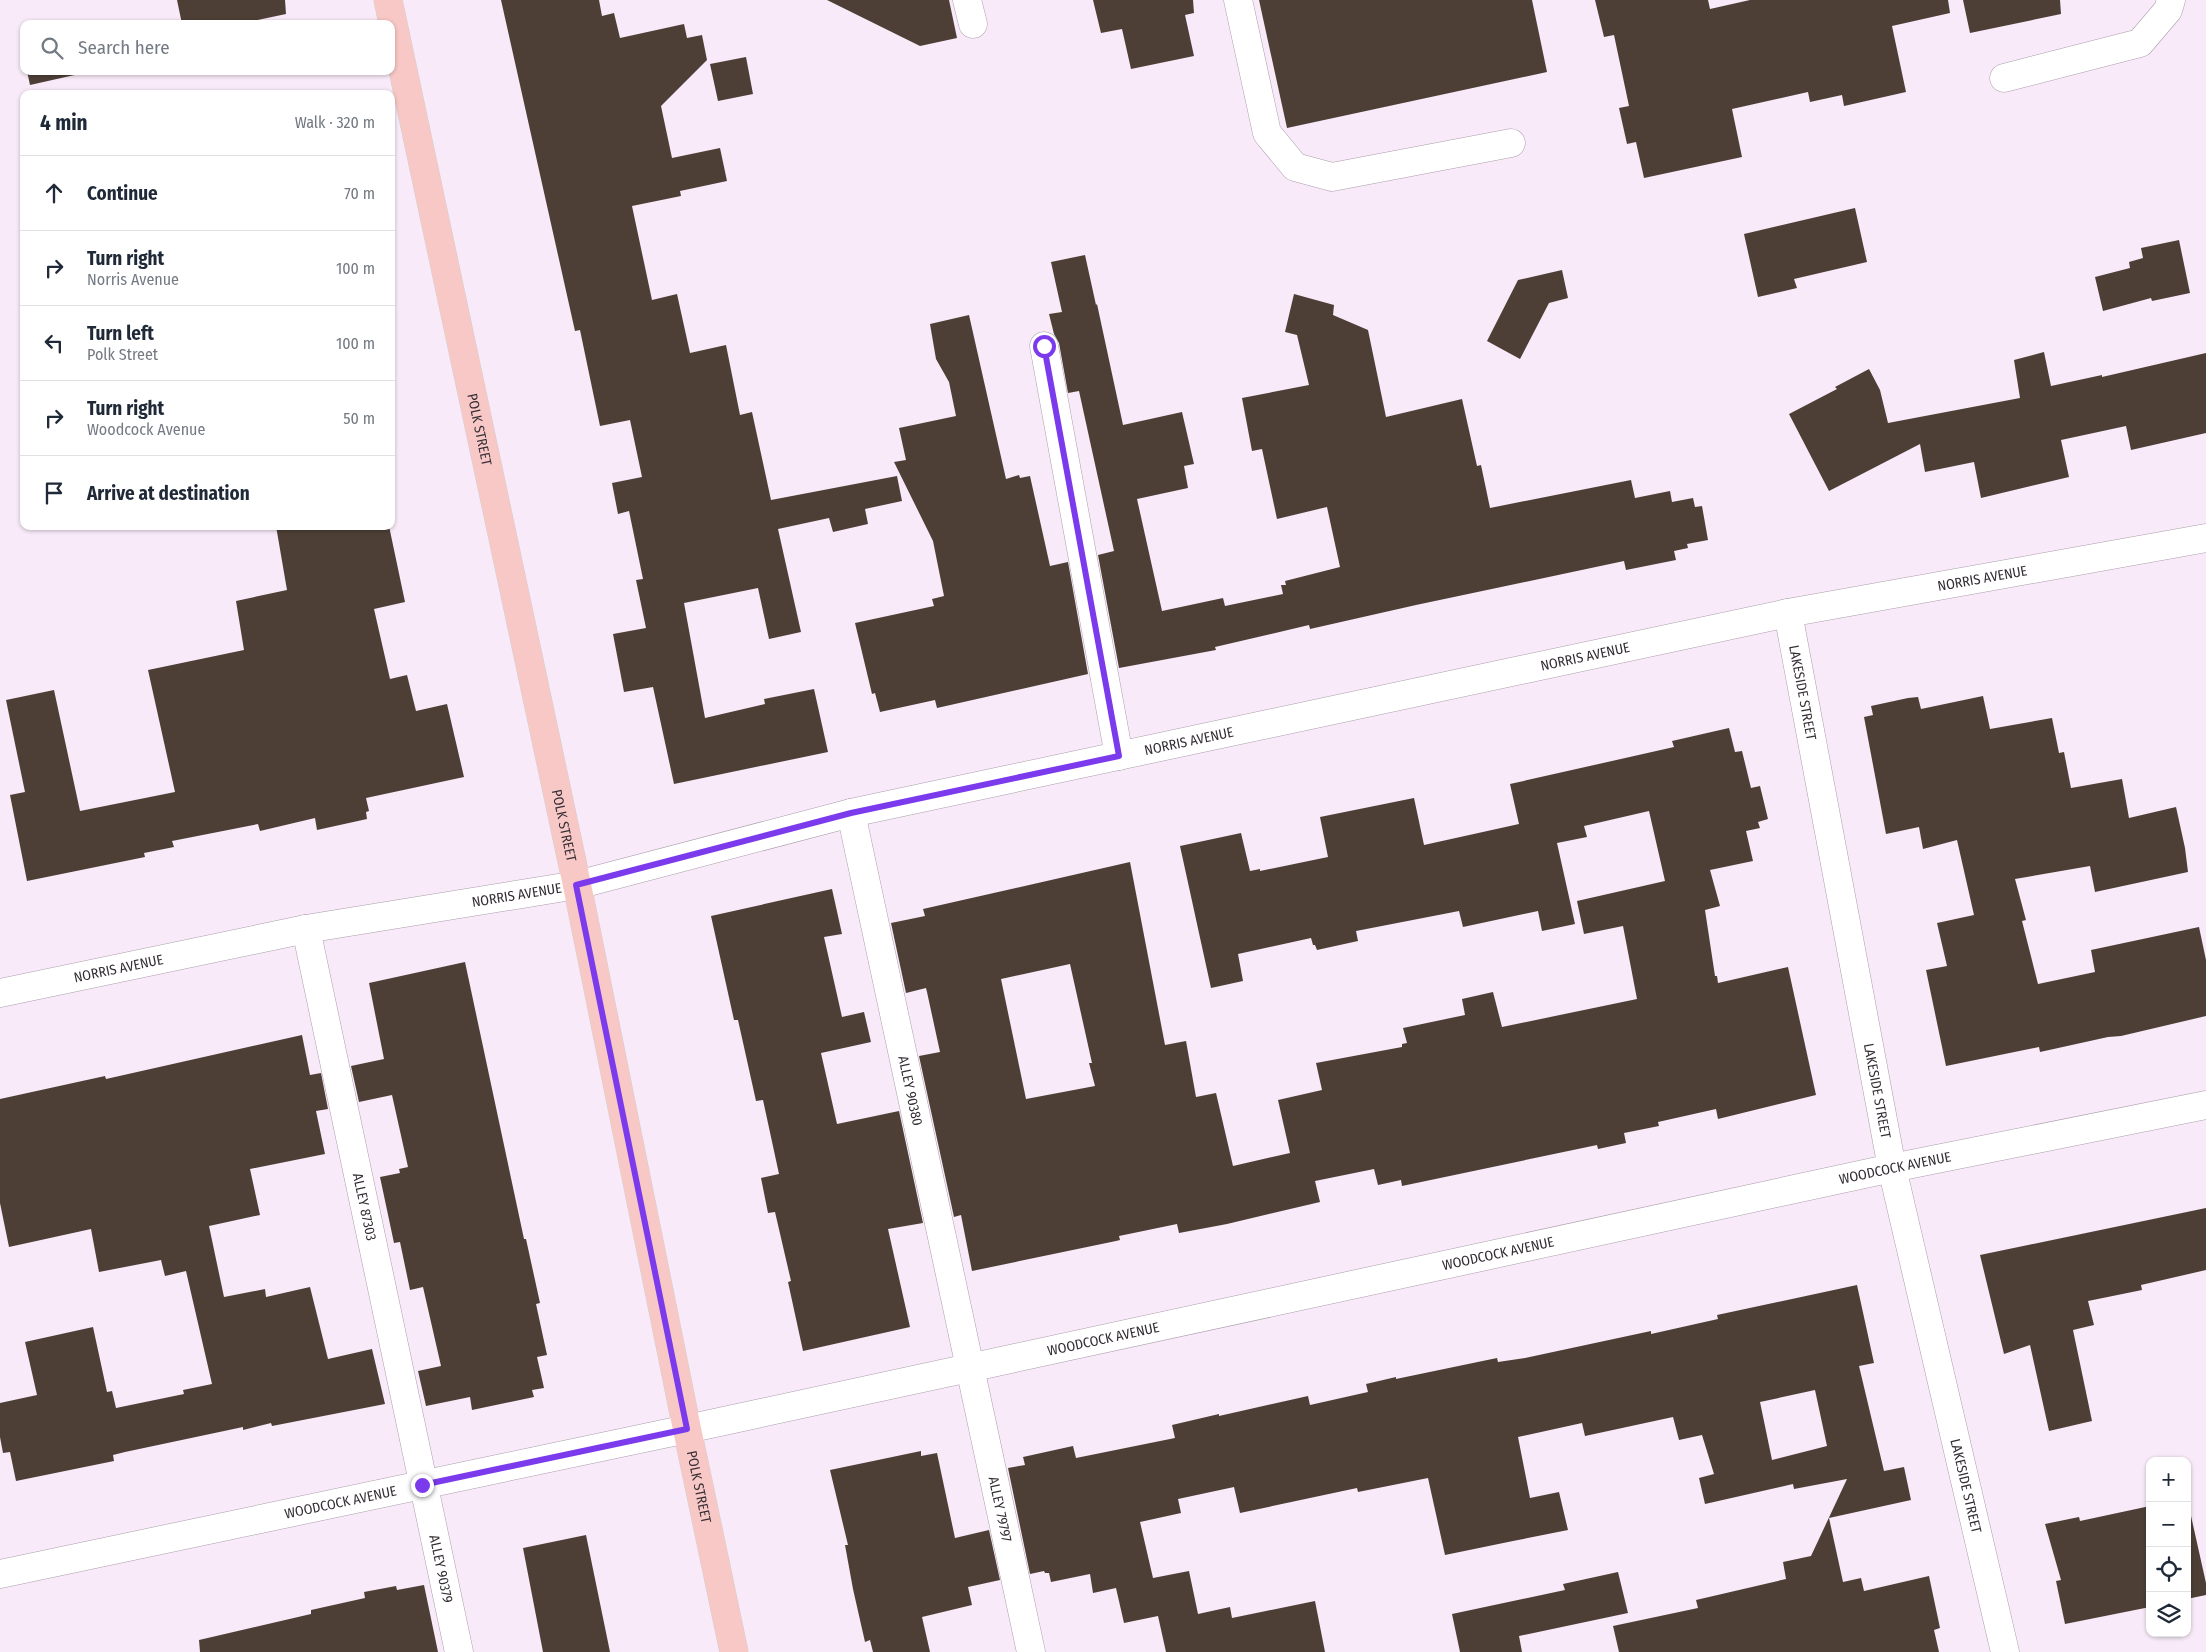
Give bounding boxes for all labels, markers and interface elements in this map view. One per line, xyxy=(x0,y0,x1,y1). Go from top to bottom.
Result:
search box xyxy=(20,20,395,75)
icon: search xyxy=(38,34,66,62)
text: Search here xyxy=(78,36,170,59)
text: 4 min xyxy=(40,110,88,136)
text: Walk · 320 m xyxy=(295,113,375,132)
icon: ahead xyxy=(40,179,68,207)
text: Continue xyxy=(87,182,158,205)
text: 70 m xyxy=(344,184,375,203)
text: Turn right xyxy=(87,247,164,270)
icon: right xyxy=(40,254,68,282)
text: 100 m xyxy=(336,259,375,278)
text: Norris Avenue xyxy=(87,270,179,289)
text: Turn left xyxy=(87,322,154,345)
icon: left xyxy=(40,329,68,357)
text: 100 m xyxy=(336,334,375,353)
route start xyxy=(1033,335,1056,358)
text: Polk Street xyxy=(87,345,158,364)
street label: POLK STREET xyxy=(463,392,495,468)
text: Turn right xyxy=(87,397,164,420)
icon: right xyxy=(40,404,68,432)
text: 50 m xyxy=(343,409,375,428)
text: Woodcock Avenue xyxy=(87,420,205,439)
icon: arrive xyxy=(40,479,68,507)
text: Arrive at destination xyxy=(87,482,250,505)
street label: NORRIS AVENUE xyxy=(1936,562,2029,595)
street label: NORRIS AVENUE xyxy=(1539,639,1632,675)
street label: LAKESIDE STREET xyxy=(1785,644,1820,742)
street label: NORRIS AVENUE xyxy=(1143,723,1236,759)
street label: POLK STREET xyxy=(548,788,580,864)
street label: NORRIS AVENUE xyxy=(471,880,563,911)
street label: NORRIS AVENUE xyxy=(72,951,165,986)
street label: LAKESIDE STREET xyxy=(1860,1042,1894,1140)
street label: ALLEY 90380 xyxy=(894,1054,926,1127)
street label: WOODCOCK AVENUE xyxy=(1838,1148,1953,1188)
street label: ALLEY 87303 xyxy=(349,1172,380,1242)
street label: WOODCOCK AVENUE xyxy=(1441,1233,1556,1274)
street label: WOODCOCK AVENUE xyxy=(1046,1319,1161,1360)
street label: LAKESIDE STREET xyxy=(1946,1437,1985,1535)
street label: POLK STREET xyxy=(683,1449,715,1525)
map controls xyxy=(2146,1457,2191,1637)
button: + xyxy=(2146,1457,2191,1502)
route end xyxy=(411,1474,434,1497)
street label: ALLEY 79797 xyxy=(985,1475,1015,1544)
street label: WOODCOCK AVENUE xyxy=(283,1482,398,1523)
button: − xyxy=(2146,1502,2191,1547)
street label: ALLEY 90379 xyxy=(425,1533,456,1605)
button: locate xyxy=(2146,1547,2191,1592)
button: layers xyxy=(2146,1592,2191,1637)

